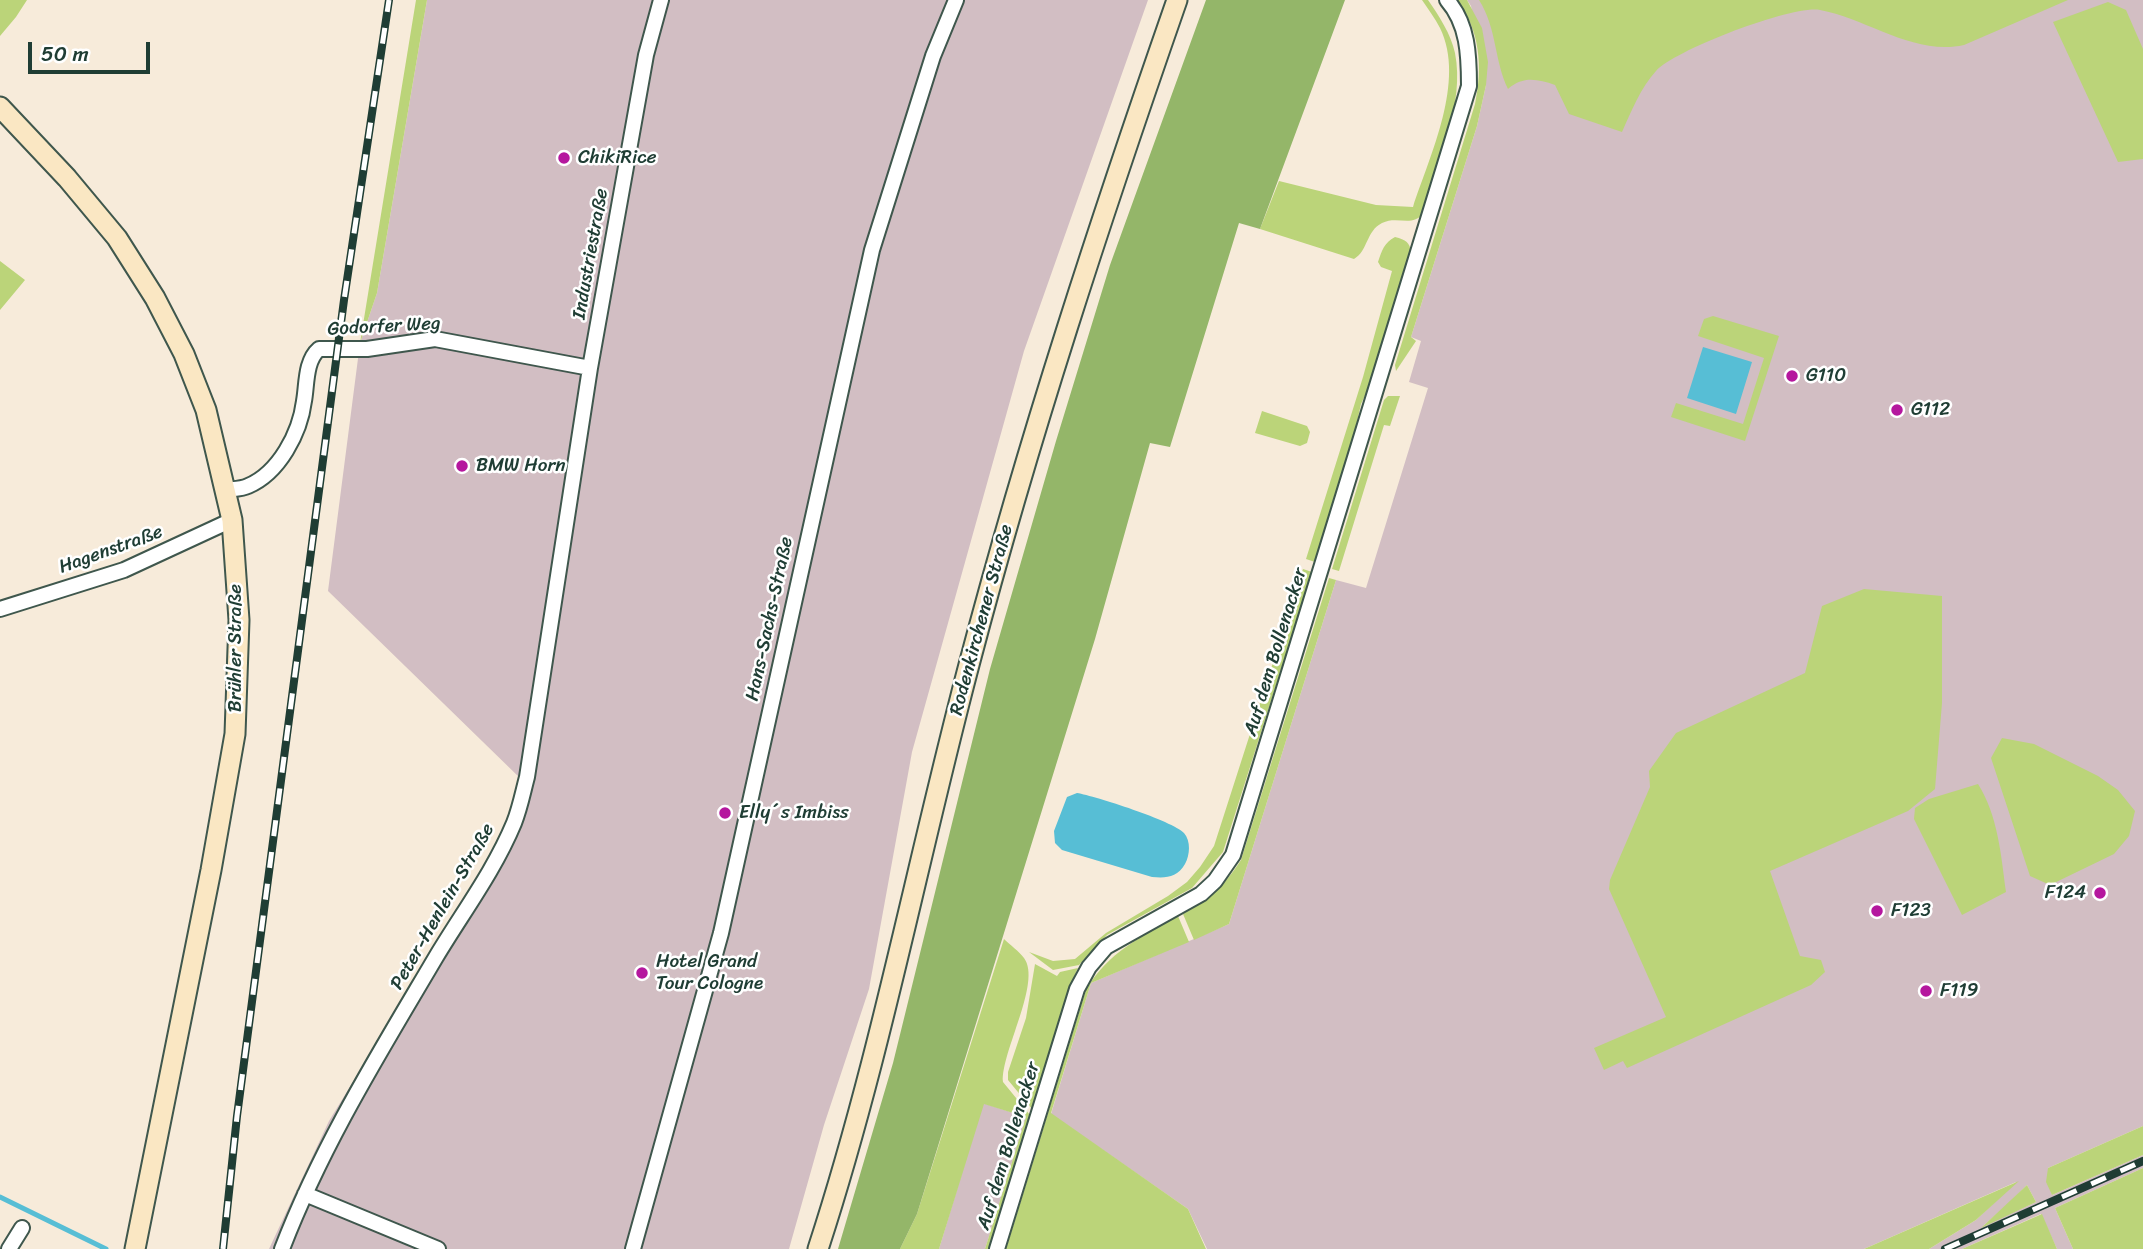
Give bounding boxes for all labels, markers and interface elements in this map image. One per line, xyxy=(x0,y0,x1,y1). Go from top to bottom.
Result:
scale bar xyxy=(32,28,154,72)
text: 50 m xyxy=(41,35,89,73)
place label: ChikiRice xyxy=(578,147,656,169)
marker: ChikiRice xyxy=(556,150,572,166)
street label: Industriestraße xyxy=(568,187,614,321)
street label: Godorfer Weg xyxy=(327,313,441,341)
place label: G110 xyxy=(1806,365,1846,387)
marker: G110 xyxy=(1784,368,1800,384)
place label: G112 xyxy=(1911,399,1950,421)
marker: G112 xyxy=(1889,402,1905,418)
place label: BMW Horn xyxy=(476,455,565,477)
marker: BMW Horn xyxy=(454,458,470,474)
street label: Hagenstraße xyxy=(56,521,166,579)
street label: Rodenkirchener Straße xyxy=(946,522,1018,718)
street label: Hans-Sachs-Straße xyxy=(741,535,799,703)
street label: Auf dem Bollenacker xyxy=(1240,565,1312,739)
street label: Brühler Straße xyxy=(225,584,247,712)
place label: Elly´s Imbiss xyxy=(739,802,849,824)
marker: Elly´s Imbiss xyxy=(717,805,733,821)
street label: Peter-Henlein-Straße xyxy=(386,820,500,994)
place label: F124 xyxy=(2045,882,2086,904)
marker: F124 xyxy=(2092,885,2108,901)
place label: F123 xyxy=(1891,900,1931,922)
marker: F123 xyxy=(1869,903,1885,919)
place label: Hotel Grand Tour Cologne xyxy=(656,951,763,995)
marker: Hotel Grand Tour Cologne xyxy=(634,965,650,981)
place label: F119 xyxy=(1940,980,1978,1002)
marker: F119 xyxy=(1918,983,1934,999)
street label: Auf dem Bollenacker xyxy=(973,1059,1045,1233)

